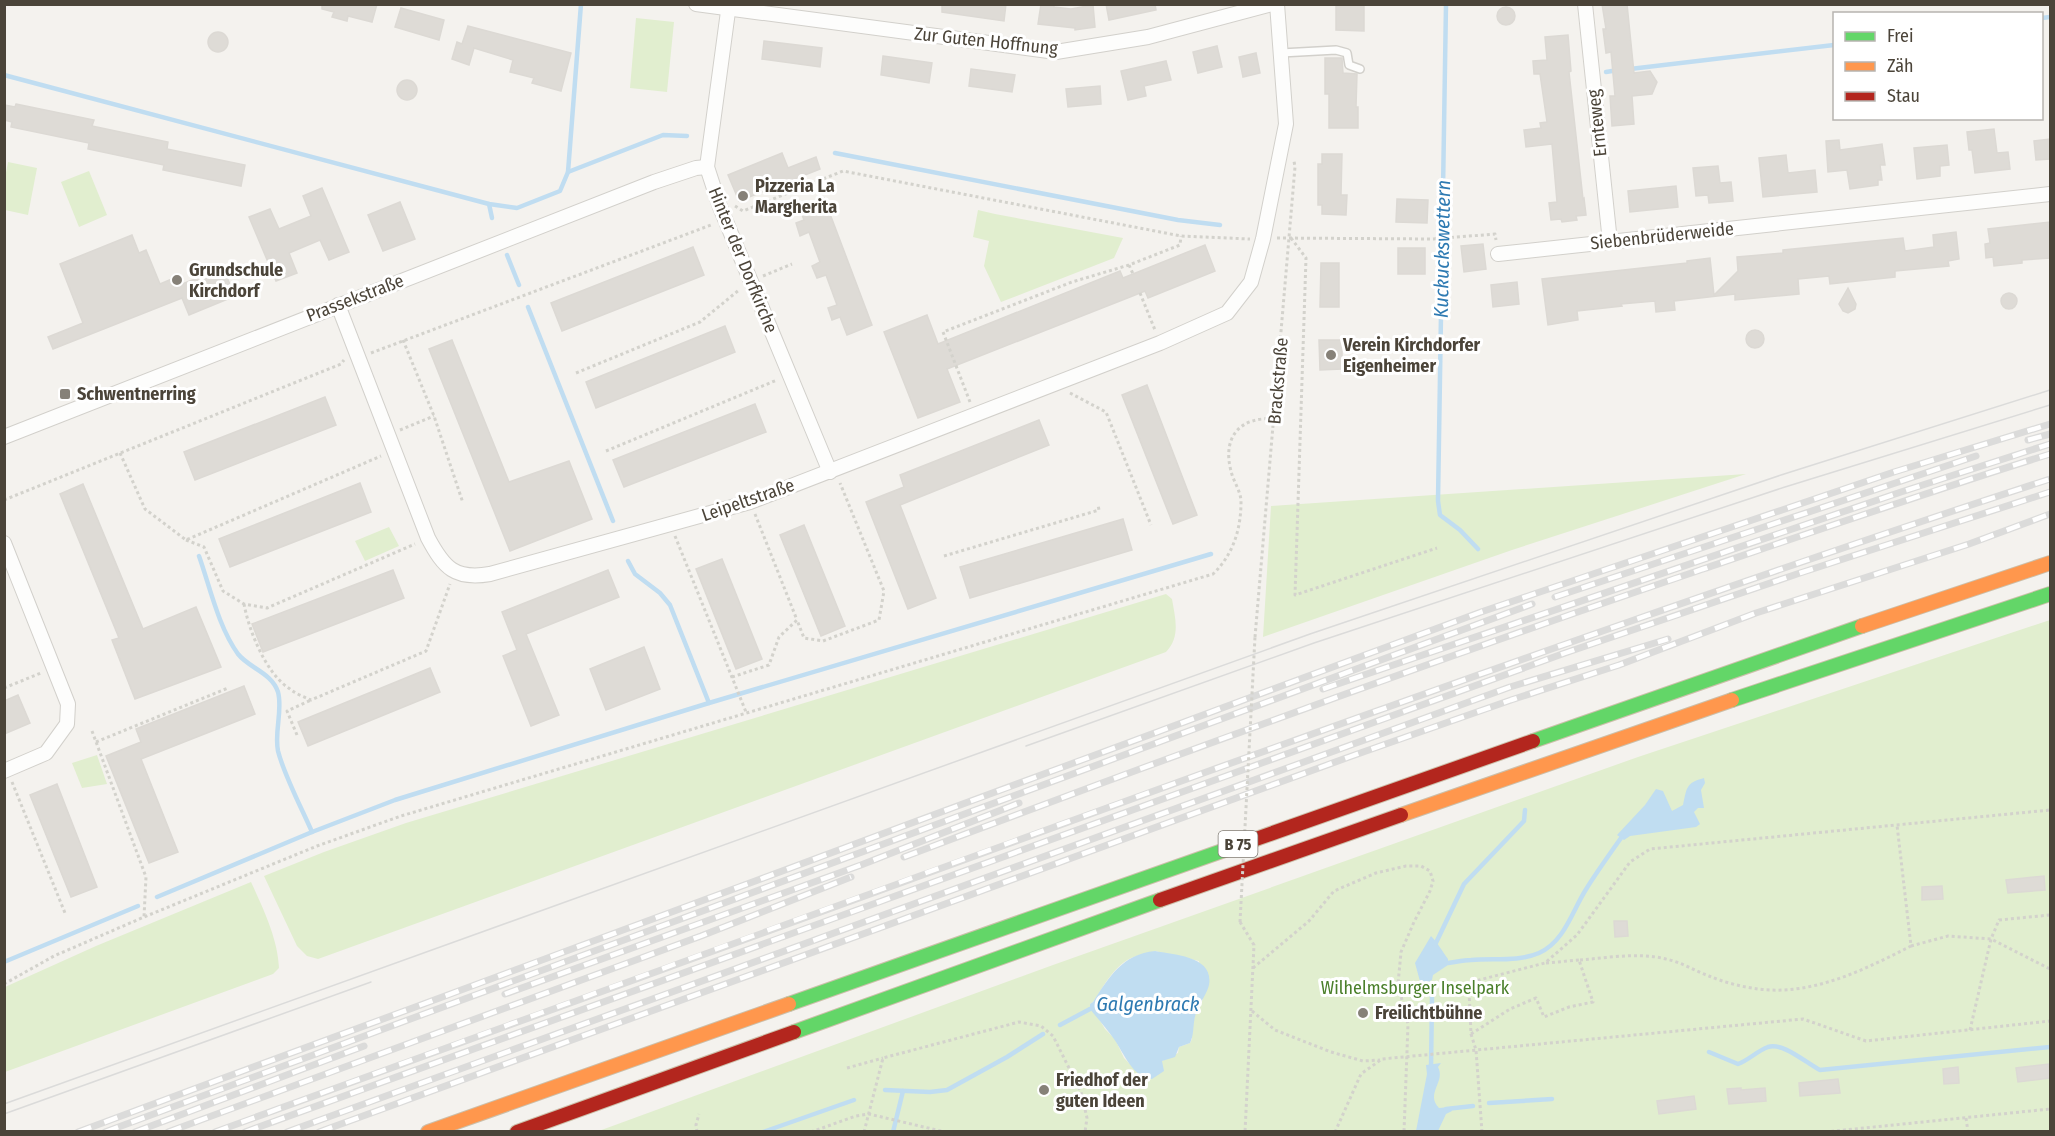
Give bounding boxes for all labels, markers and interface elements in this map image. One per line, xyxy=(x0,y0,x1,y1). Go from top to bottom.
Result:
legend xyxy=(1833,12,2043,120)
street label: Zur Guten Hoffnung xyxy=(913,23,1059,60)
text: Frei xyxy=(1887,25,1913,47)
text: Zäh xyxy=(1887,55,1914,77)
text: Stau xyxy=(1887,85,1920,107)
street label: Ernteweg xyxy=(1582,88,1611,158)
place label: Pizzeria La Margherita xyxy=(755,175,837,218)
water label: Kuckuckswettern xyxy=(1429,180,1455,318)
street label: Hinter der Dorfkirche xyxy=(704,184,782,336)
marker: Pizzeria La Margherita xyxy=(736,189,750,203)
street label: Siebenbrüderweide xyxy=(1589,218,1735,254)
place label: Grundschule Kirchdorf xyxy=(189,259,283,302)
street label: Prassekstraße xyxy=(303,269,407,327)
marker: Grundschule Kirchdorf xyxy=(170,273,184,287)
place label: Verein Kirchdorfer Eigenheimer xyxy=(1342,334,1481,377)
street label: Brackstraße xyxy=(1263,337,1293,425)
marker: Verein Kirchdorfer Eigenheimer xyxy=(1324,348,1338,362)
place label: Schwentnerring xyxy=(77,383,196,405)
marker: Schwentnerring xyxy=(58,387,72,401)
street label: Leipeltstraße xyxy=(699,474,797,526)
road number: B 75 xyxy=(1218,831,1258,857)
park label: Wilhelmsburger Inselpark xyxy=(1321,977,1510,999)
water label: Galgenbrack xyxy=(1096,992,1200,1016)
place label: Freilichtbühne xyxy=(1375,1002,1482,1024)
marker: Freilichtbühne xyxy=(1356,1006,1370,1020)
place label: Friedhof der guten Ideen xyxy=(1056,1069,1148,1112)
marker: Friedhof der guten Ideen xyxy=(1037,1083,1051,1097)

